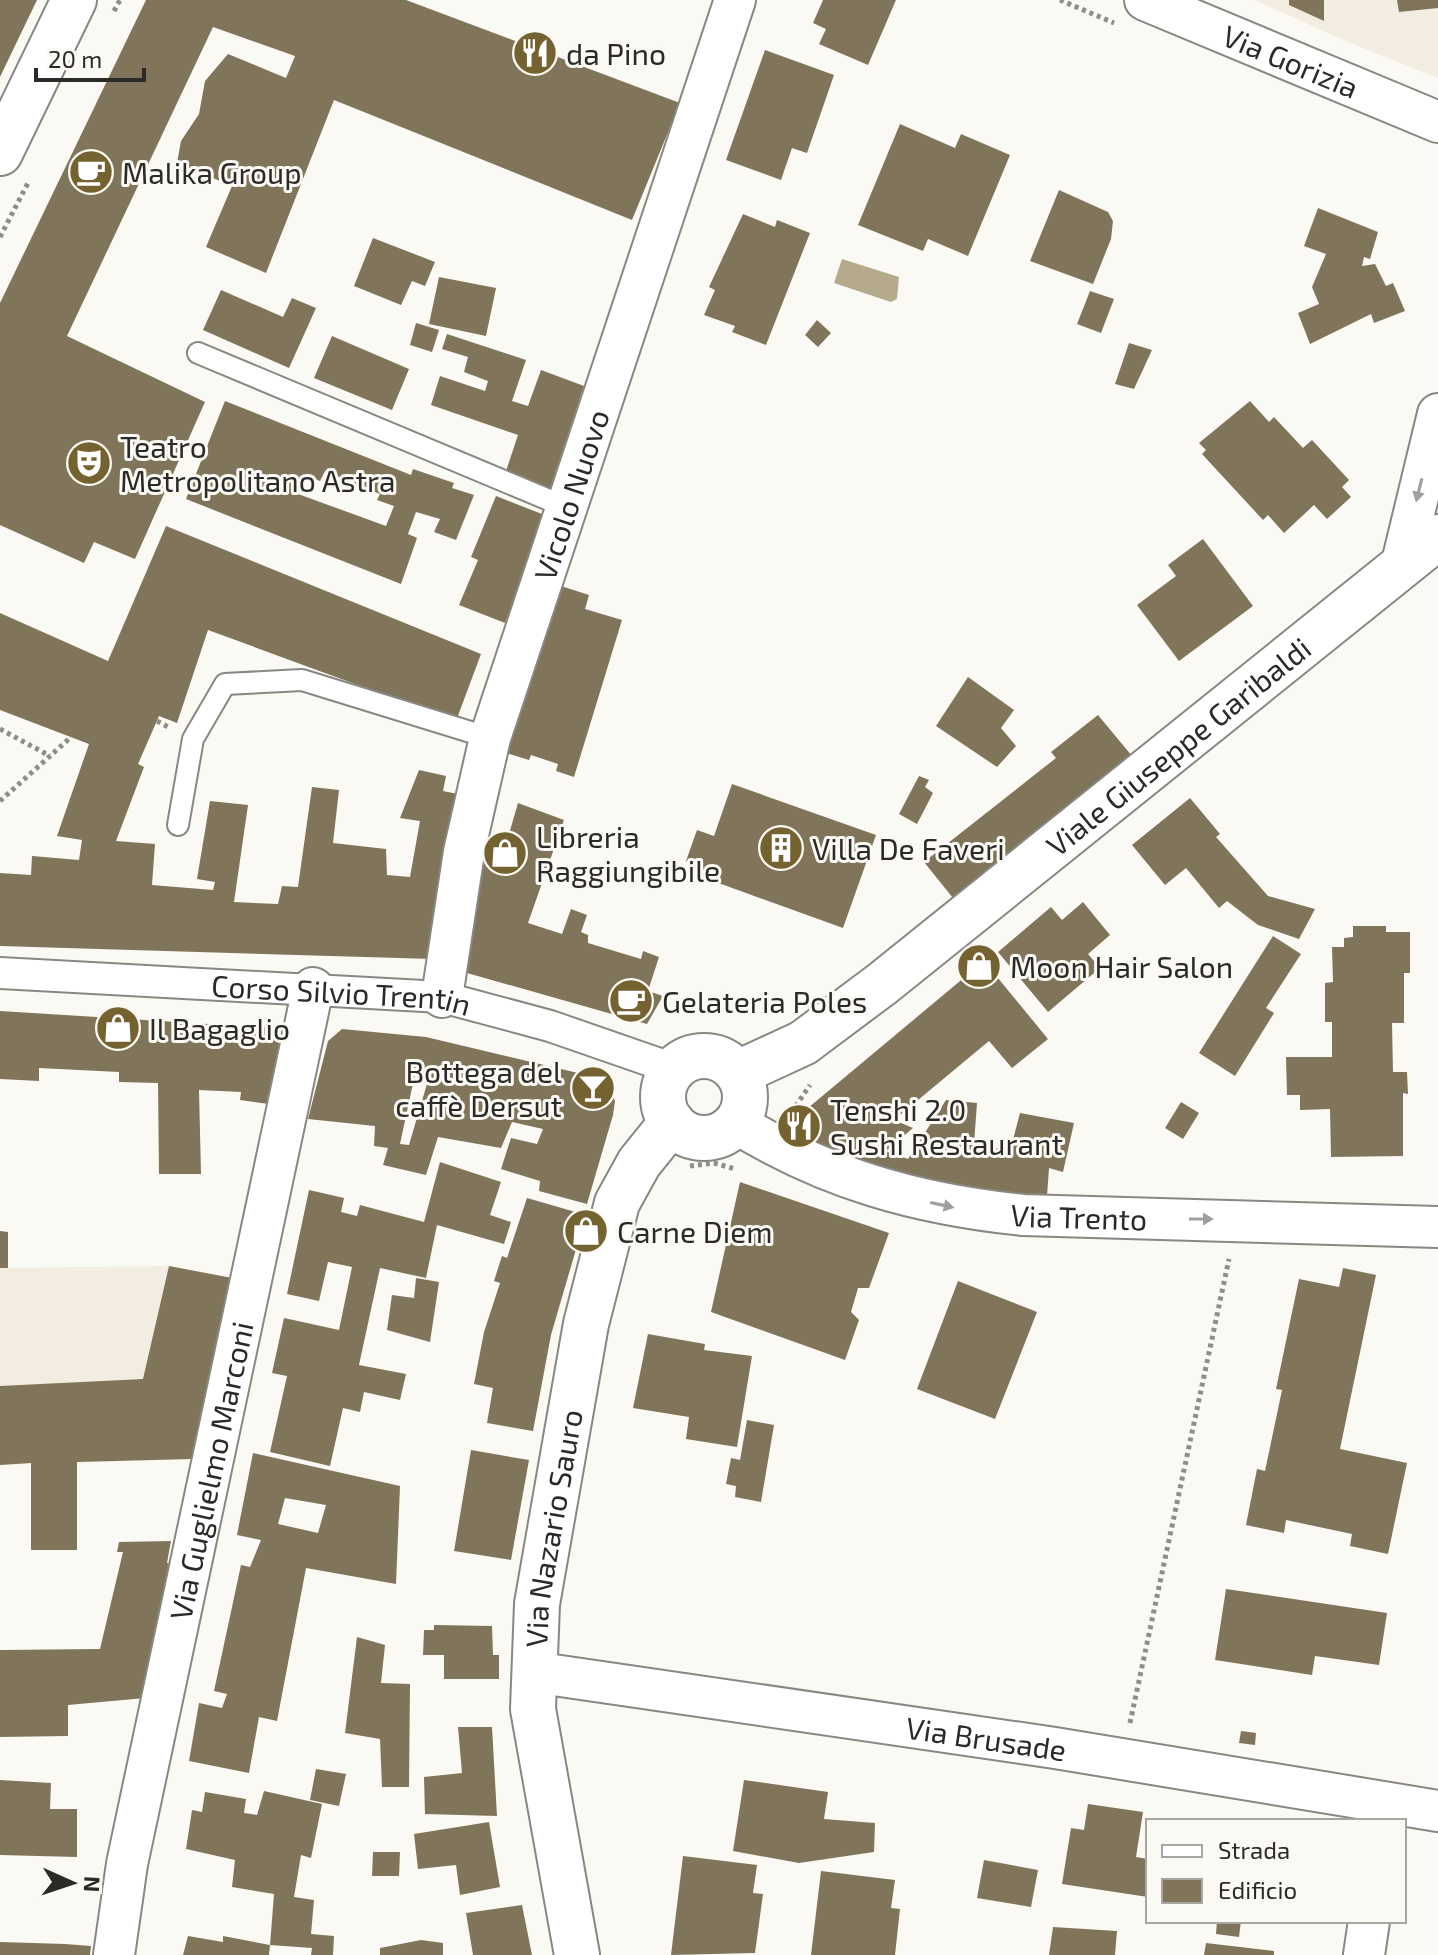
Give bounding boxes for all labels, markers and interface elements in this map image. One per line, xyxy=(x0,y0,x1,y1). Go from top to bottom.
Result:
street label: Via Gorizia xyxy=(1218,17,1364,105)
restaurant icon: da Pino xyxy=(511,29,559,77)
scale bar xyxy=(36,32,144,82)
place label: da Pino xyxy=(566,35,666,71)
text: 20 m xyxy=(48,44,102,73)
cafe icon: Malika Group xyxy=(67,148,115,196)
place label: Malika Group xyxy=(122,154,302,190)
street label: Vicolo Nuovo xyxy=(526,405,616,585)
place label: Teatro Metropolitano Astra xyxy=(120,428,396,498)
theatre icon: Teatro Metropolitano Astra xyxy=(65,439,113,487)
one-way arrow xyxy=(1412,478,1425,503)
street label: Viale Giuseppe Garibaldi xyxy=(1039,629,1317,863)
place label: Libreria Raggiungibile xyxy=(536,818,720,888)
building icon: Villa De Faveri xyxy=(757,824,805,872)
shop icon: Libreria Raggiungibile xyxy=(481,829,529,877)
place label: Villa De Faveri xyxy=(812,830,1005,866)
shop icon: Moon Hair Salon xyxy=(955,942,1003,990)
place label: Moon Hair Salon xyxy=(1010,948,1233,984)
street label: Corso Silvio Trentin xyxy=(211,967,475,1022)
cafe icon: Gelateria Poles xyxy=(607,977,655,1025)
place label: Gelateria Poles xyxy=(662,983,867,1019)
shop icon: Il Bagaglio xyxy=(94,1004,142,1052)
place label: Il Bagaglio xyxy=(149,1010,290,1046)
place label: Bottega del caffè Dersut xyxy=(395,1053,562,1123)
bar icon: Bottega del caffè Dersut xyxy=(569,1064,617,1112)
place label: Tenshi 2.0 Sushi Restaurant xyxy=(830,1091,1063,1161)
restaurant icon: Tenshi 2.0 Sushi Restaurant xyxy=(775,1102,823,1150)
street label: Via Trento xyxy=(1009,1196,1148,1237)
one-way arrow xyxy=(929,1199,954,1212)
shop icon: Carne Diem xyxy=(562,1207,610,1255)
place label: Carne Diem xyxy=(617,1213,773,1249)
one-way arrow xyxy=(1189,1213,1214,1225)
street label: Via Guglielmo Marconi xyxy=(161,1318,260,1623)
street label: Via Nazario Sauro xyxy=(517,1406,589,1648)
street label: Via Brusade xyxy=(904,1709,1069,1768)
legend xyxy=(1146,1819,1406,1923)
text: Strada xyxy=(1218,1835,1290,1864)
north arrow xyxy=(32,1843,112,1923)
text: N xyxy=(80,1875,106,1893)
text: Edificio xyxy=(1218,1875,1297,1904)

